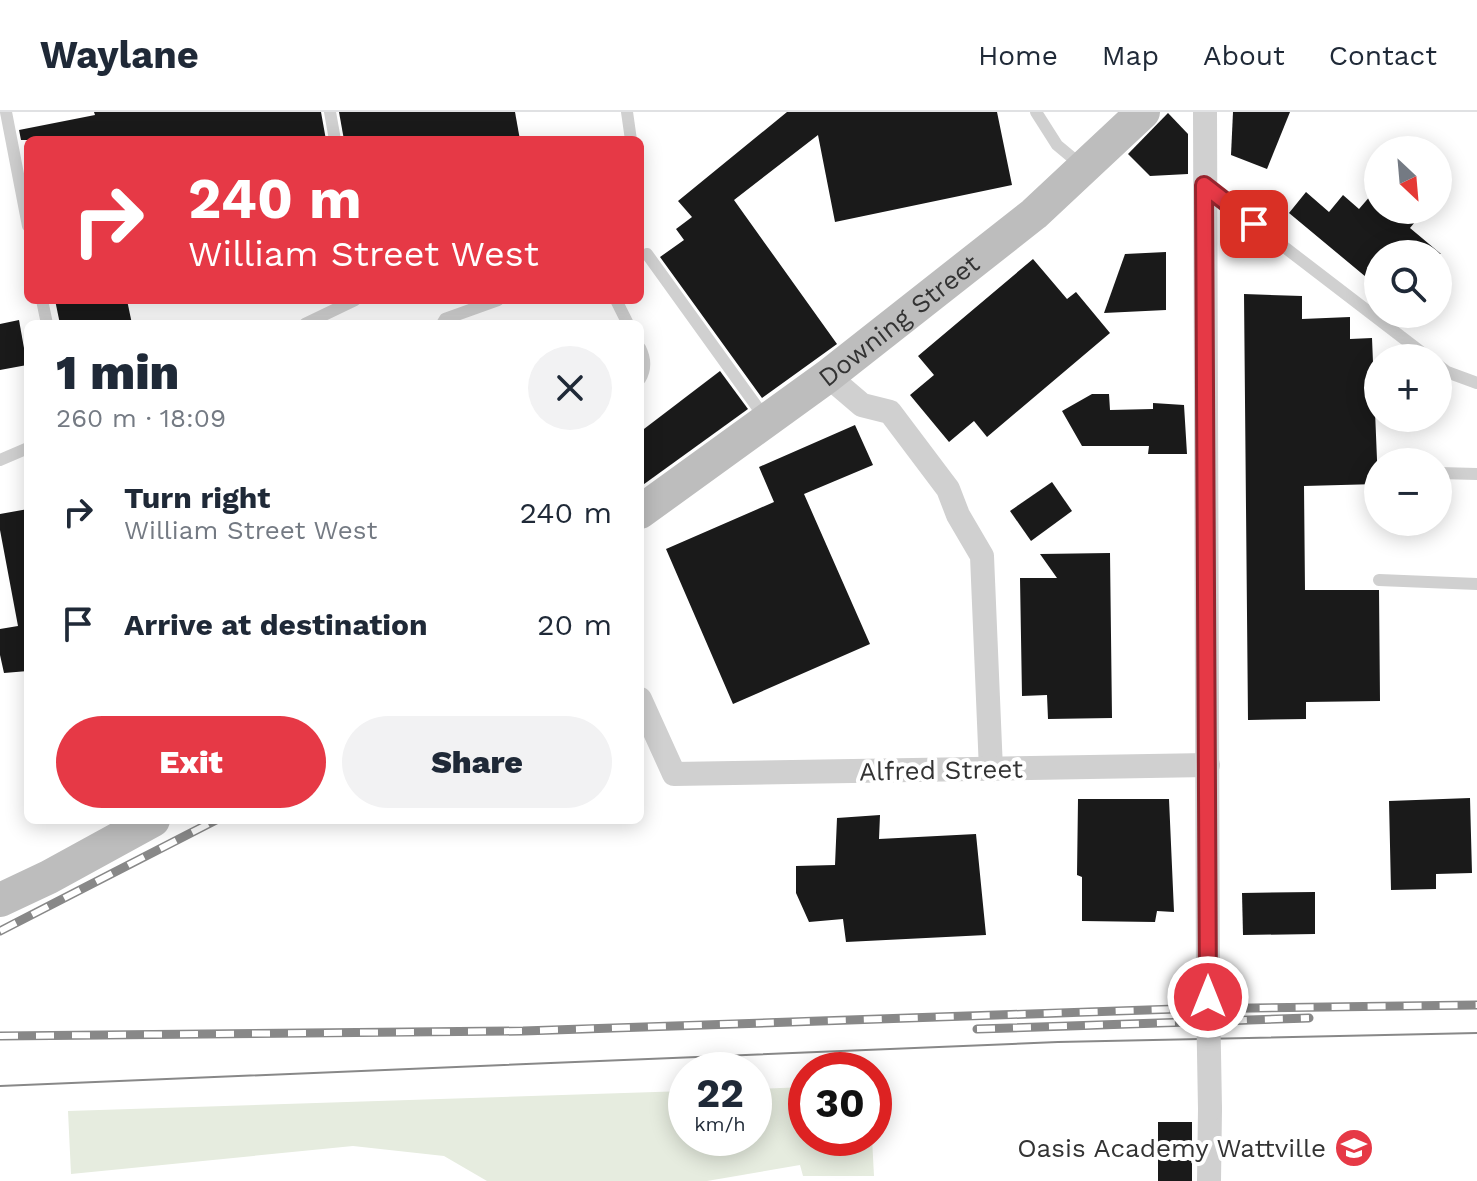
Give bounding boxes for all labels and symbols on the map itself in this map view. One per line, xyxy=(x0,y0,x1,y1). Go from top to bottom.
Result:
north arrow xyxy=(1364,136,1452,224)
pin xyxy=(1220,190,1288,258)
street label: Downing Street xyxy=(812,248,985,393)
street label: Alfred Street xyxy=(859,754,1023,786)
position arrow xyxy=(1166,955,1250,1039)
speed limit sign: 30 xyxy=(788,1052,892,1156)
school or university icon: Oasis Academy Wattville xyxy=(1333,1127,1375,1169)
place label: Oasis Academy Wattville xyxy=(1017,1133,1326,1163)

